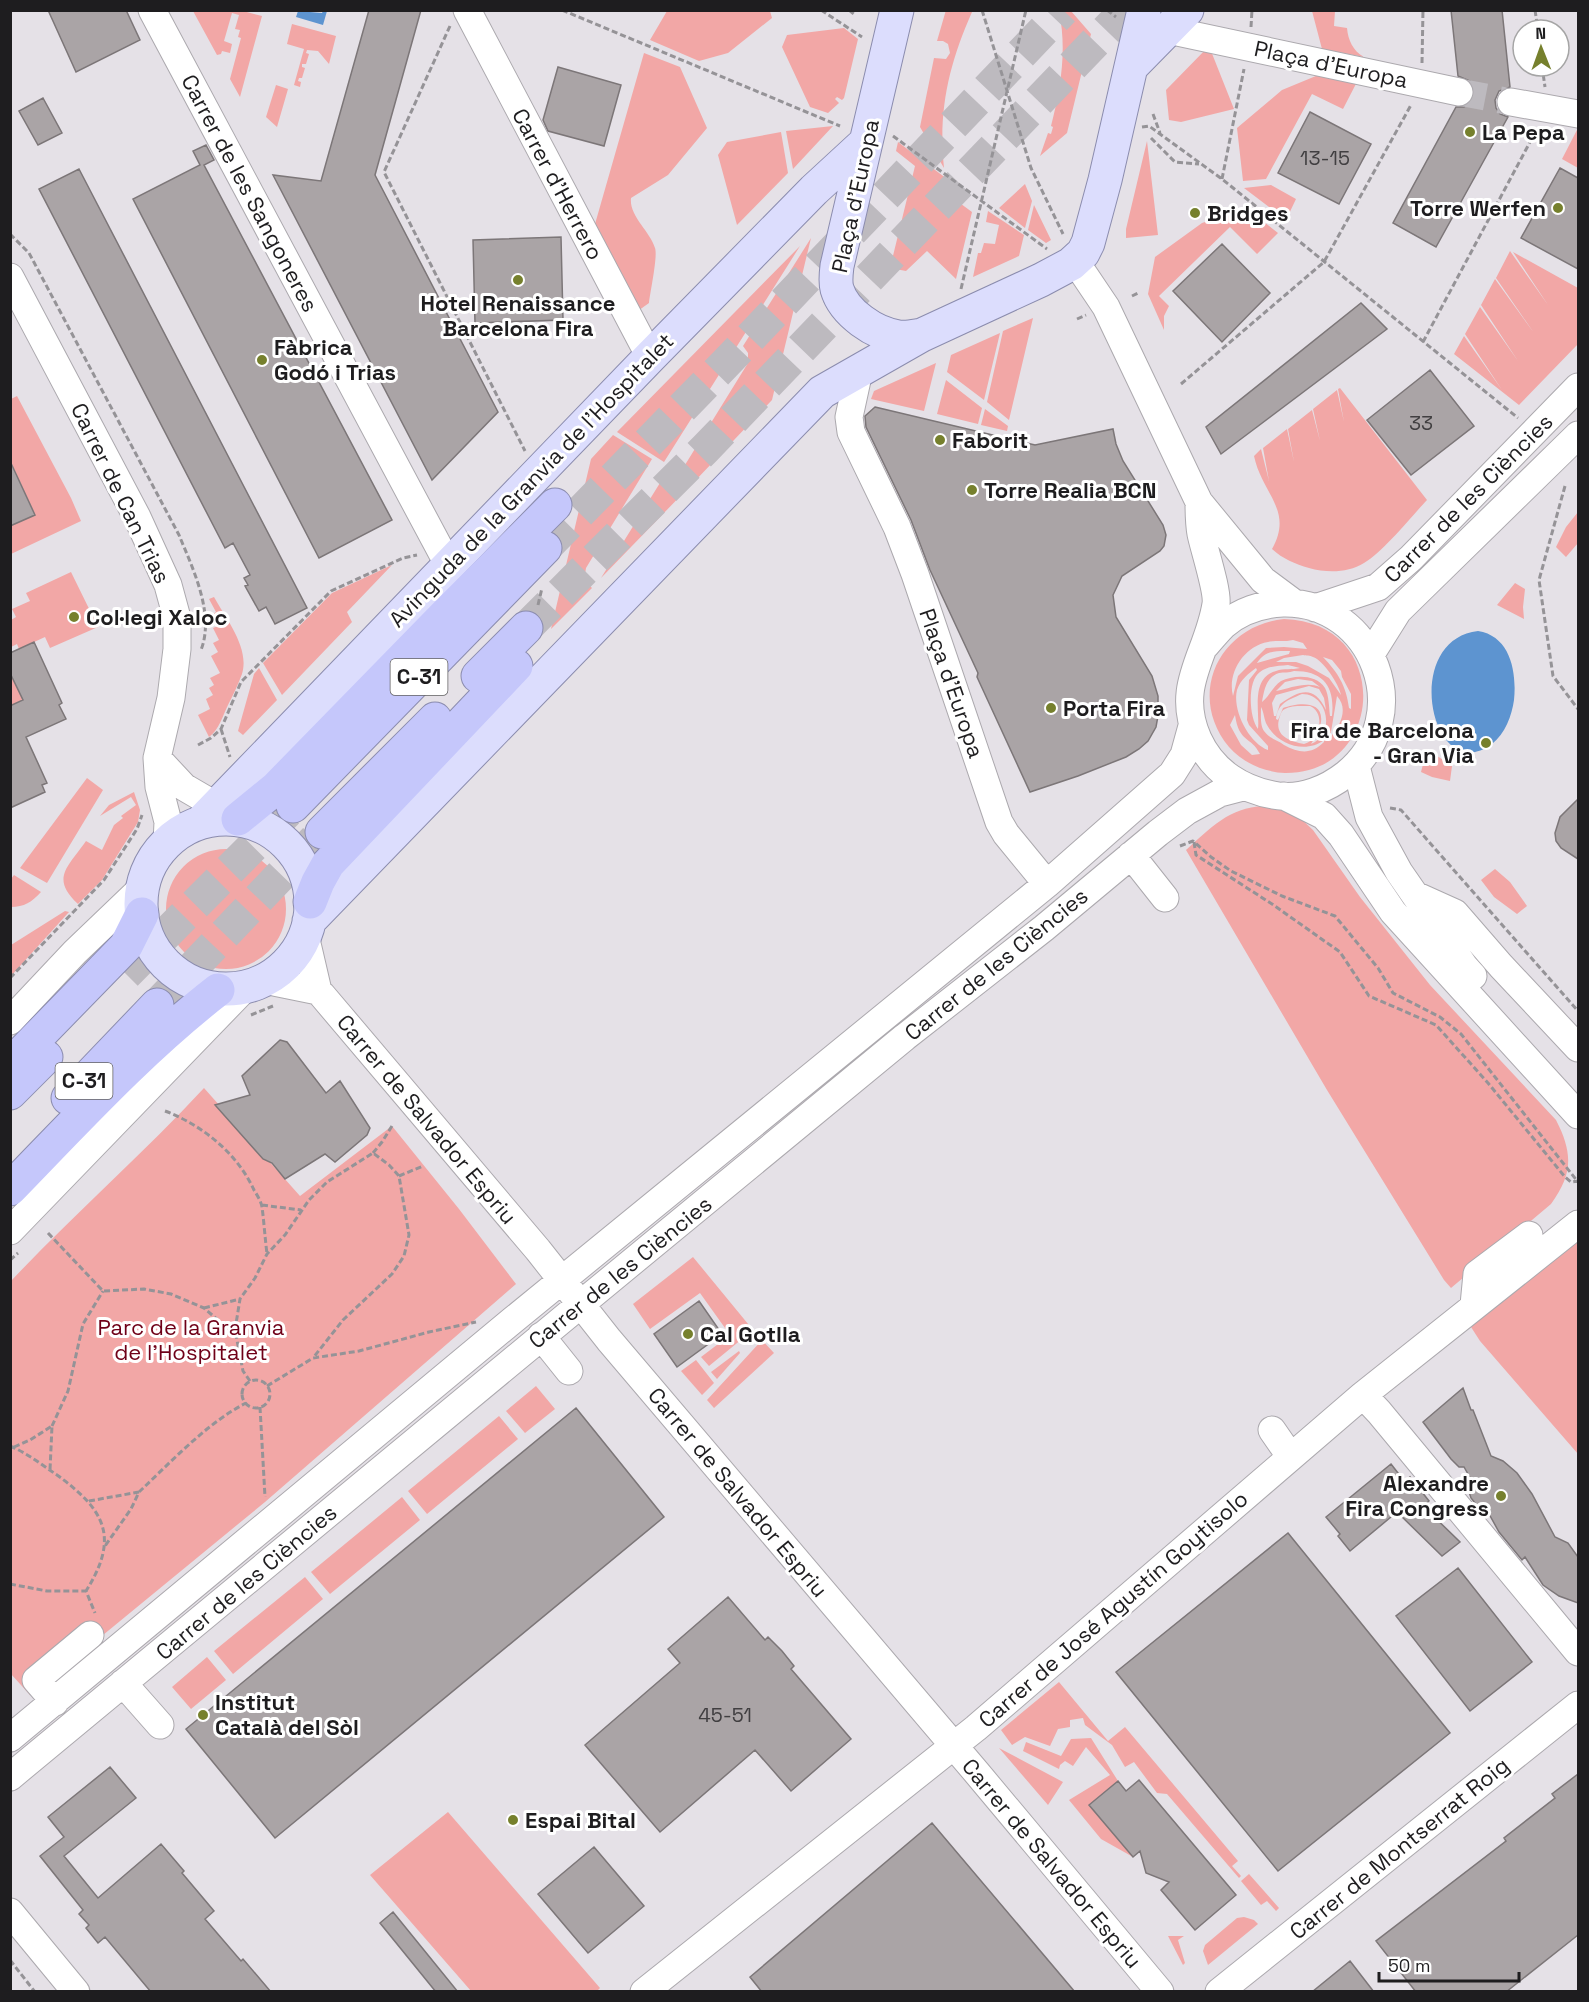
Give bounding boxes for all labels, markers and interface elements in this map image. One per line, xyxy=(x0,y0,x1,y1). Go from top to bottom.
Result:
north arrow xyxy=(1511,18,1571,78)
text: N xyxy=(1535,23,1546,44)
street label: Plaça d'Europa xyxy=(1252,34,1411,94)
street label: Carrer de les Sangoneres xyxy=(175,70,325,316)
street label: Carrer d'Herrero xyxy=(506,103,610,265)
street label: Plaça d'Europa xyxy=(825,116,885,275)
place label: La Pepa xyxy=(1482,118,1565,146)
marker: La Pepa xyxy=(1463,125,1477,139)
house number: 13-15 xyxy=(1300,145,1350,171)
place label: Torre Werfen xyxy=(1410,194,1546,222)
place label: Bridges xyxy=(1207,199,1288,227)
marker: Torre Werfen xyxy=(1551,201,1565,215)
marker: Bridges xyxy=(1188,206,1202,220)
marker: Hotel Renaissance Barcelona Fira xyxy=(511,273,525,287)
place label: Hotel Renaissance Barcelona Fira xyxy=(421,289,615,342)
street label: Avinguda de la Granvia de l'Hospitalet xyxy=(383,327,679,633)
place label: Fàbrica Godó i Trias xyxy=(274,333,396,386)
marker: Fàbrica Godó i Trias xyxy=(255,353,269,367)
street label: Carrer de Can Trias xyxy=(65,398,177,588)
street label: Carrer de les Ciències xyxy=(1378,408,1558,588)
house number: 33 xyxy=(1409,410,1433,436)
place label: Faborit xyxy=(952,426,1028,454)
marker: Faborit xyxy=(933,433,947,447)
place label: Torre Realia BCN xyxy=(984,476,1156,504)
marker: Torre Realia BCN xyxy=(965,483,979,497)
place label: Col·legi Xaloc xyxy=(86,603,227,631)
street label: Plaça d'Europa xyxy=(913,605,991,762)
marker: Col·legi Xaloc xyxy=(67,610,81,624)
road number: C-31 xyxy=(390,659,448,695)
place label: Porta Fira xyxy=(1063,694,1166,722)
marker: Porta Fira xyxy=(1044,701,1058,715)
place label: Fira de Barcelona - Gran Via xyxy=(1291,716,1474,769)
marker: Fira de Barcelona - Gran Via xyxy=(1479,736,1493,750)
street label: Carrer de les Ciències xyxy=(899,881,1093,1047)
street label: Carrer de Salvador Espriu xyxy=(331,1008,523,1230)
road number: C-31 xyxy=(56,1063,112,1099)
street label: Carrer de les Ciències xyxy=(523,1189,717,1355)
park label: Parc de la Granvia de l'Hospitalet xyxy=(97,1313,285,1366)
place label: Cal Gotlla xyxy=(700,1320,801,1348)
marker: Cal Gotlla xyxy=(681,1327,695,1341)
street label: Carrer de Salvador Espriu xyxy=(642,1381,834,1603)
place label: Alexandre Fira Congress xyxy=(1345,1469,1489,1522)
street label: Carrer de José Agustín Goytisolo xyxy=(973,1484,1253,1734)
marker: Alexandre Fira Congress xyxy=(1494,1489,1508,1503)
street label: Carrer de les Ciències xyxy=(150,1498,342,1666)
place label: Institut Català del Sòl xyxy=(215,1688,359,1741)
house number: 45-51 xyxy=(698,1702,752,1728)
marker: Institut Català del Sòl xyxy=(196,1708,210,1722)
street label: Carrer de Montserrat Roig xyxy=(1284,1751,1514,1945)
street label: Carrer de Salvador Espriu xyxy=(956,1752,1148,1974)
place label: Espai Bital xyxy=(525,1806,636,1834)
marker: Espai Bital xyxy=(506,1813,520,1827)
scale bar xyxy=(1379,1945,1518,1983)
text: 50 m xyxy=(1388,1954,1430,1977)

